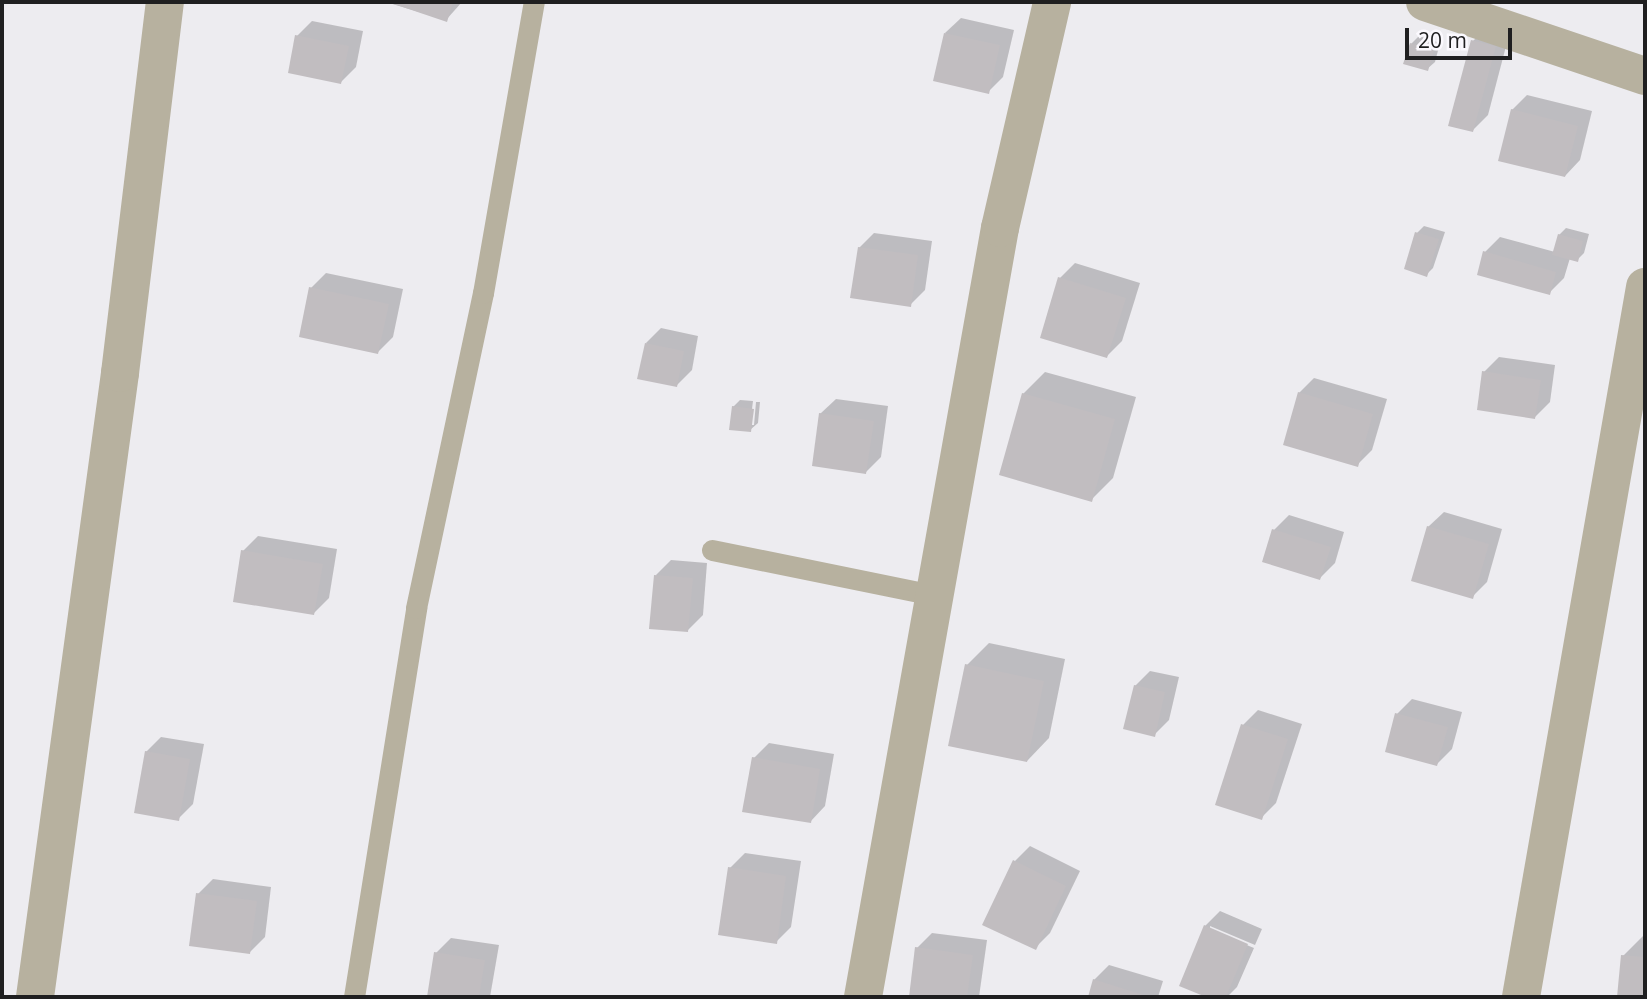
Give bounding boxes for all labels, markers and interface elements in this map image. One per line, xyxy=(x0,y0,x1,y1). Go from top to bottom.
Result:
scale bar xyxy=(1409,14,1516,58)
text: 20 m xyxy=(1418,26,1467,54)

